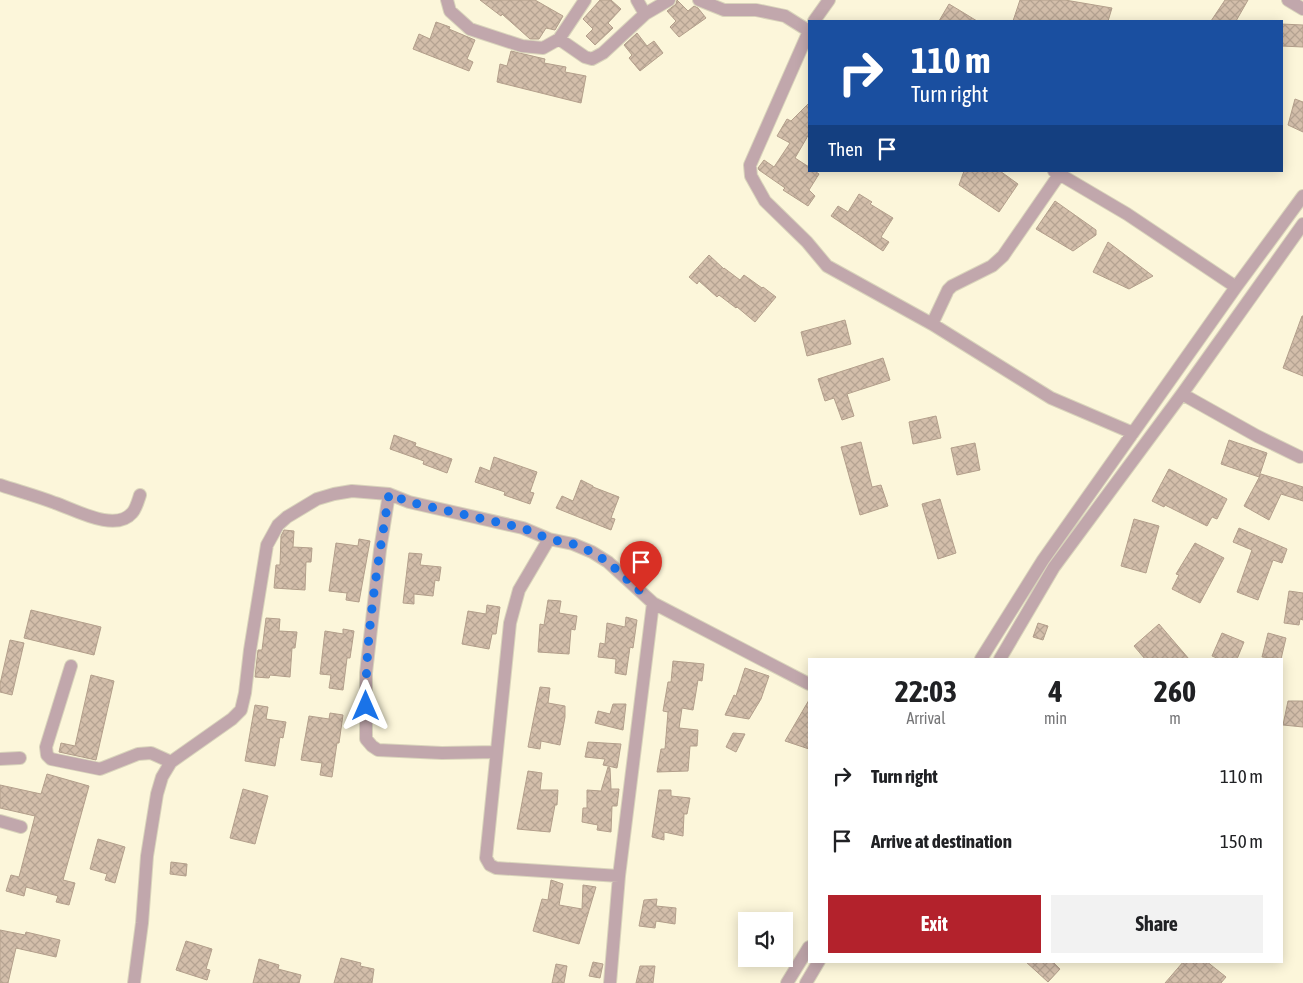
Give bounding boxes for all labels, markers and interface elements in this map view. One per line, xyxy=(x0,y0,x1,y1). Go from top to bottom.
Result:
icon: right xyxy=(828,40,893,105)
text: 110 m xyxy=(911,40,990,80)
text: Turn right xyxy=(911,81,988,107)
icon: arrive xyxy=(873,135,901,163)
text: Then xyxy=(828,138,863,160)
pin xyxy=(620,541,662,592)
icon: arrive xyxy=(627,548,655,576)
text: 22:03 xyxy=(895,674,957,708)
text: 4 xyxy=(1048,674,1063,708)
text: 260 xyxy=(1154,674,1196,708)
position arrow xyxy=(339,679,391,731)
text: Arrival xyxy=(906,709,946,727)
text: min xyxy=(1044,709,1067,727)
text: m xyxy=(1169,709,1181,727)
icon: right xyxy=(828,762,856,790)
text: Turn right xyxy=(871,765,938,787)
text: 110 m xyxy=(1220,765,1263,787)
icon: arrive xyxy=(828,827,856,855)
text: Arrive at destination xyxy=(871,830,1012,852)
text: 150 m xyxy=(1220,830,1263,852)
button: Exit xyxy=(828,895,1041,953)
button: Share xyxy=(1051,895,1263,953)
map controls xyxy=(738,912,793,967)
button: sound xyxy=(738,912,793,967)

